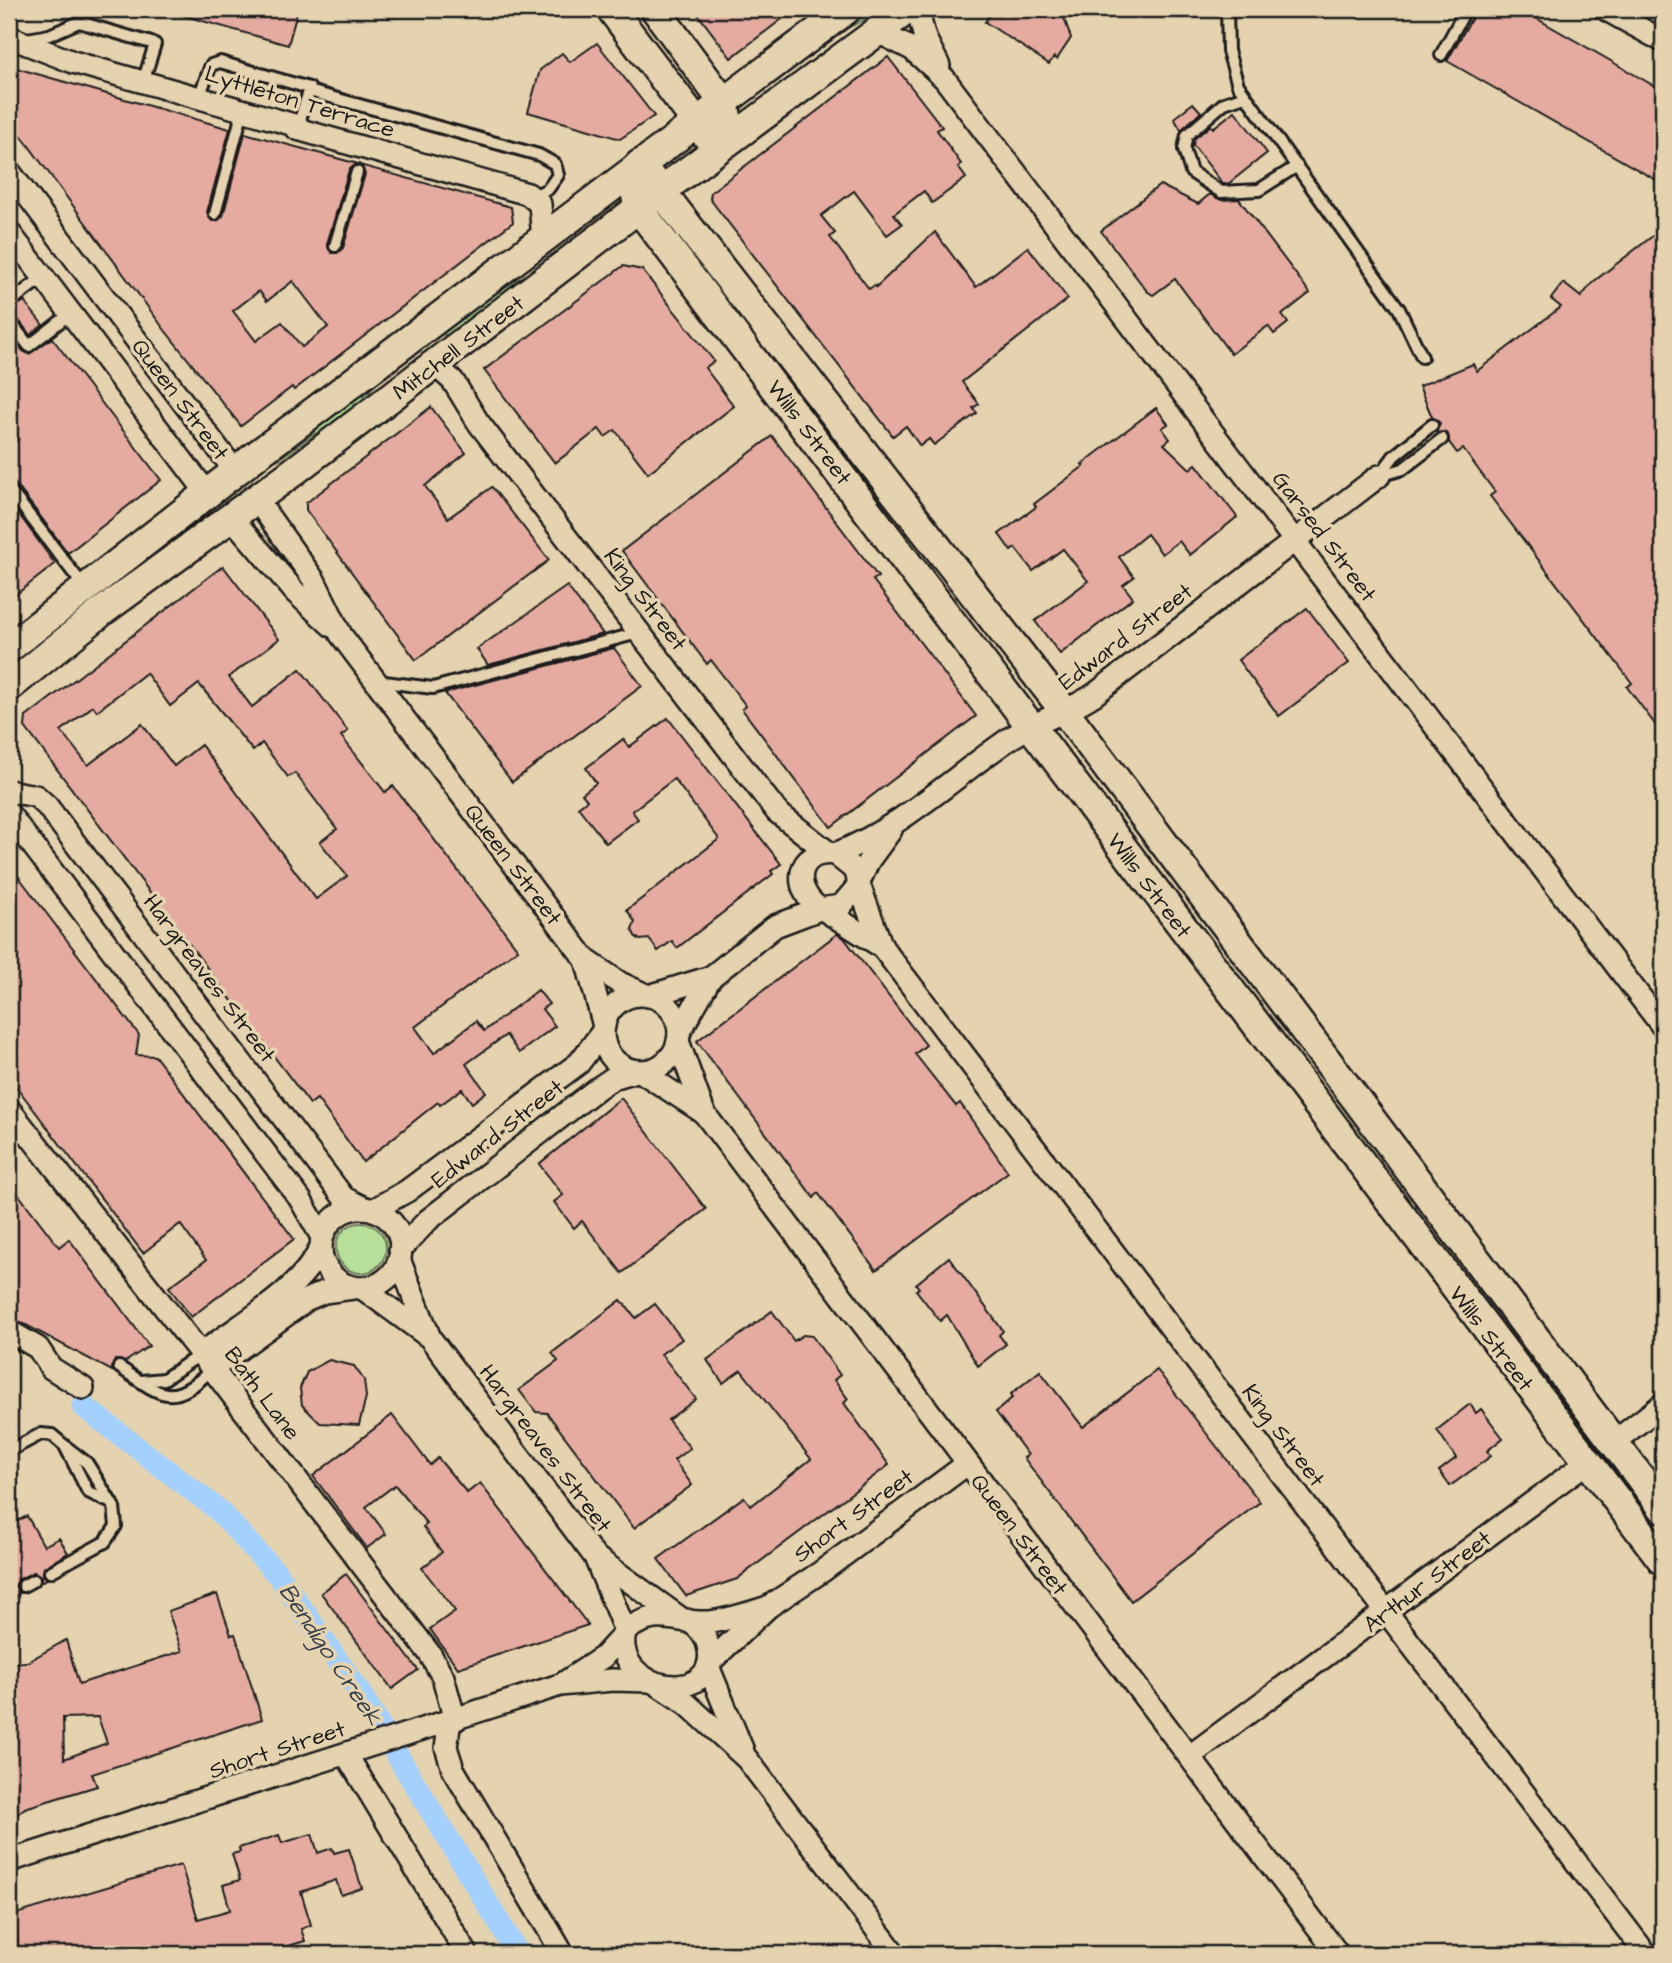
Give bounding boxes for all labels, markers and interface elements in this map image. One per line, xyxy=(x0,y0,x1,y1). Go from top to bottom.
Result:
street label: Lyttleton Terrace xyxy=(201,58,399,147)
street label: Mitchell Street xyxy=(386,287,532,408)
street label: Queen Street xyxy=(124,332,237,468)
street label: Wills Street xyxy=(759,373,860,492)
street label: Garsed Street xyxy=(1264,465,1384,609)
street label: King Street xyxy=(595,542,695,659)
street label: Edward Street xyxy=(1052,575,1200,698)
street label: Queen Street xyxy=(457,797,570,933)
street label: Wills Street xyxy=(1099,826,1200,945)
street label: Hargreaves Street xyxy=(135,888,284,1070)
street label: Edward Street xyxy=(425,1071,571,1196)
street label: Wills Street xyxy=(1441,1279,1542,1398)
street label: Bath Lane xyxy=(216,1340,308,1447)
street label: Hargreaves Street xyxy=(471,1358,620,1540)
street label: King Street xyxy=(1233,1378,1333,1495)
street label: Short Street xyxy=(787,1461,921,1570)
street label: Queen Street xyxy=(963,1467,1076,1603)
street label: Arthur Street xyxy=(1357,1523,1499,1641)
water label: Bendigo Creek xyxy=(269,1577,391,1734)
street label: Short Street xyxy=(205,1713,350,1787)

